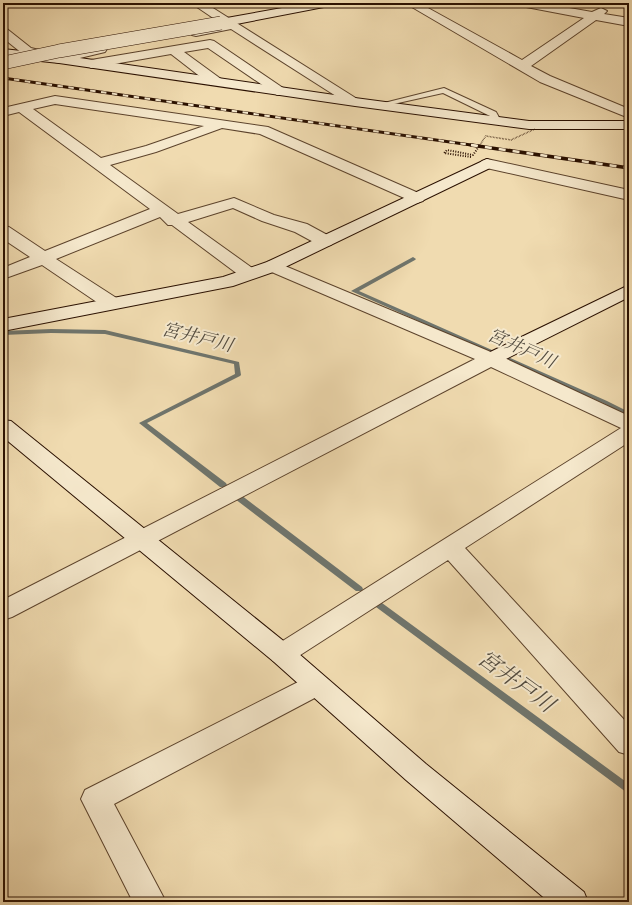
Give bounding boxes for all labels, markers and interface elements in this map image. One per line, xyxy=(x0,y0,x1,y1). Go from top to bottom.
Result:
water label: 宮井戸川 xyxy=(159,318,237,361)
water label: 宮井戸川 xyxy=(483,323,561,377)
water label: 宮井戸川 xyxy=(470,644,562,723)

